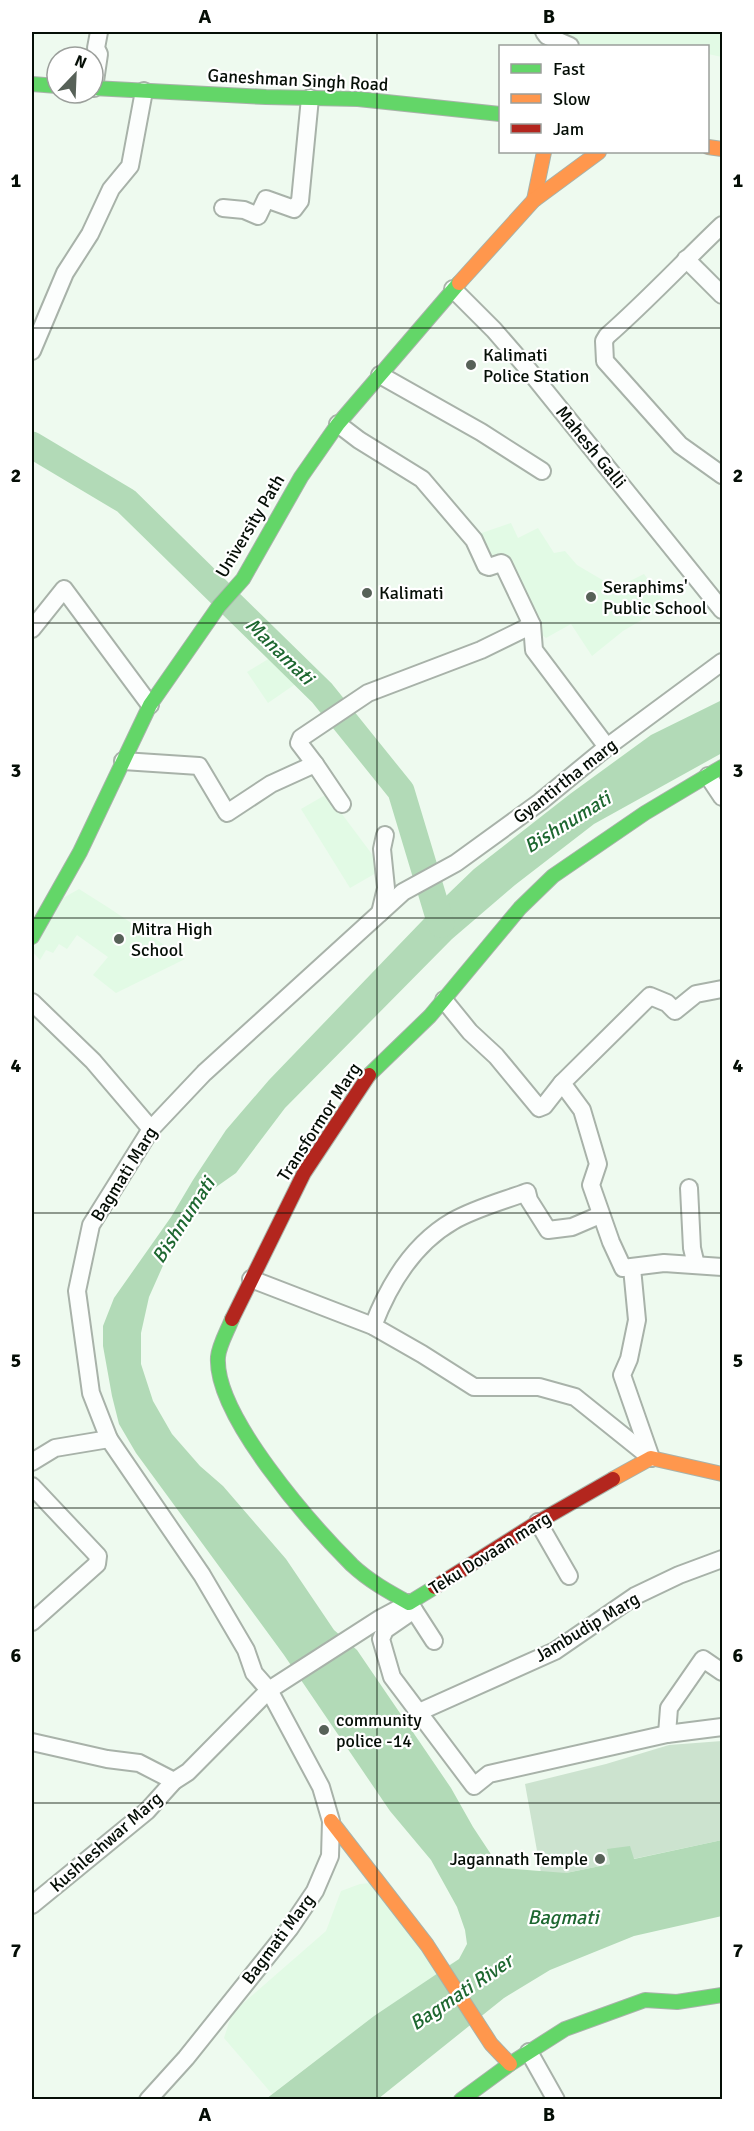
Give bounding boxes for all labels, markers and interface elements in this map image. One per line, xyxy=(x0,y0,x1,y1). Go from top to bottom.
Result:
text: A xyxy=(199,4,212,29)
text: B xyxy=(543,4,555,29)
north arrow xyxy=(45,45,105,105)
legend xyxy=(499,45,709,153)
text: N xyxy=(71,51,90,73)
text: Fast xyxy=(553,58,585,80)
street label: Ganeshman Singh Road xyxy=(207,64,389,96)
text: Slow xyxy=(553,88,590,110)
text: Jam xyxy=(553,118,584,140)
text: 1 xyxy=(11,168,22,193)
text: 1 xyxy=(733,168,744,193)
place label: Kalimati Police Station xyxy=(483,344,589,387)
marker: Kalimati Police Station xyxy=(464,358,478,372)
street label: Mahesh Galli xyxy=(551,401,631,493)
text: 2 xyxy=(11,463,21,488)
text: 2 xyxy=(733,463,743,488)
street label: University Path xyxy=(211,470,289,582)
place label: Seraphims' Public School xyxy=(603,576,707,619)
place label: Kalimati xyxy=(379,582,444,604)
marker: Kalimati xyxy=(360,586,374,600)
marker: Seraphims' Public School xyxy=(584,590,598,604)
water label: Manamati xyxy=(240,613,320,691)
street label: Gyantirtha marg xyxy=(509,734,621,828)
text: 3 xyxy=(11,758,21,783)
text: 3 xyxy=(733,758,743,783)
water label: Bishnumati xyxy=(519,785,617,859)
place label: Mitra High School xyxy=(131,918,213,961)
marker: Mitra High School xyxy=(112,932,126,946)
text: 4 xyxy=(11,1053,22,1078)
text: 4 xyxy=(733,1053,744,1078)
street label: Transformor Marg xyxy=(272,1059,366,1185)
street label: Bagmati Marg xyxy=(86,1123,162,1225)
water label: Bishnumati xyxy=(146,1171,221,1268)
text: 5 xyxy=(11,1348,21,1373)
text: 5 xyxy=(733,1348,743,1373)
street label: Teku Dovaan marg xyxy=(425,1507,555,1599)
street label: Jambudip Marg xyxy=(531,1587,643,1667)
text: 6 xyxy=(11,1643,22,1668)
text: 6 xyxy=(733,1643,744,1668)
place label: community police -14 xyxy=(336,1709,422,1752)
marker: community police -14 xyxy=(317,1723,331,1737)
street label: Kushleshwar Marg xyxy=(45,1787,167,1897)
place label: Jagannath Temple xyxy=(450,1848,588,1870)
marker: Jagannath Temple xyxy=(593,1852,607,1866)
street label: Bagmati Marg xyxy=(237,1889,319,1989)
water label: Bagmati xyxy=(527,1905,600,1930)
text: 7 xyxy=(11,1938,22,1963)
text: 7 xyxy=(733,1938,744,1963)
water label: Bagmati River xyxy=(405,1947,520,2036)
text: A xyxy=(199,2102,212,2127)
text: B xyxy=(543,2102,555,2127)

